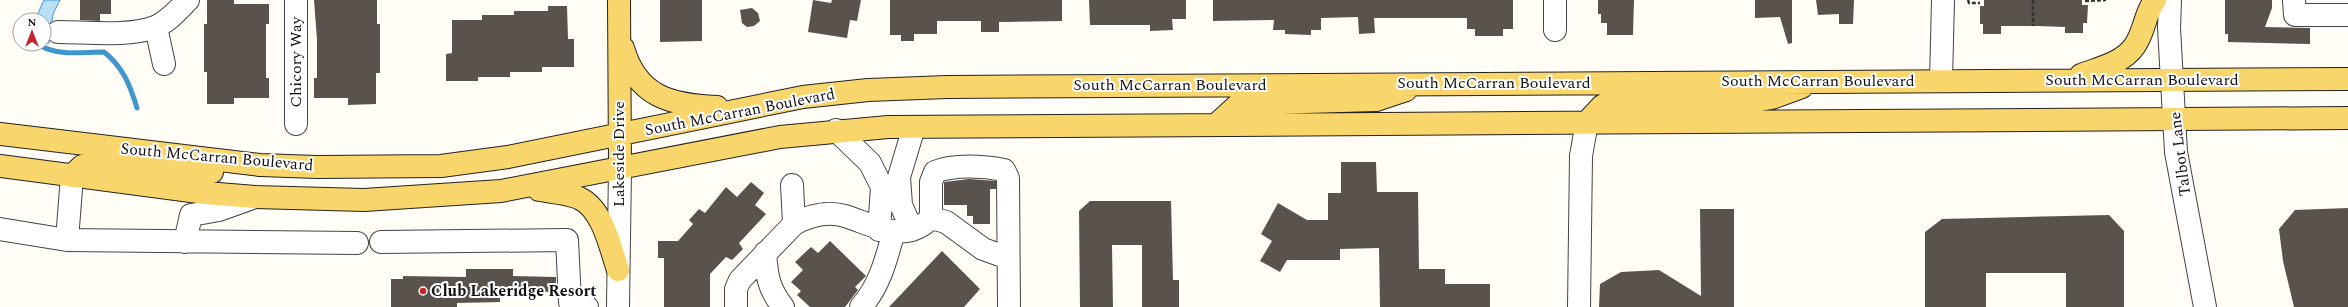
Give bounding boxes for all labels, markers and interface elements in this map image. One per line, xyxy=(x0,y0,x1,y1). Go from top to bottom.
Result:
north arrow xyxy=(12,12,52,52)
text: N xyxy=(28,14,37,31)
street label: Chicory Way xyxy=(284,15,308,108)
street label: South McCarran Boulevard xyxy=(2045,68,2239,92)
street label: South McCarran Boulevard xyxy=(1721,69,1915,93)
street label: South McCarran Boulevard xyxy=(1397,71,1591,95)
street label: South McCarran Boulevard xyxy=(1073,73,1267,97)
street label: South McCarran Boulevard xyxy=(643,82,837,142)
street label: Lakeside Drive xyxy=(607,101,631,207)
street label: Talbot Lane xyxy=(2163,110,2197,198)
street label: South McCarran Boulevard xyxy=(120,137,314,177)
place label: Club Lakeridge Resort xyxy=(431,279,596,303)
marker: Club Lakeridge Resort xyxy=(418,286,428,296)

